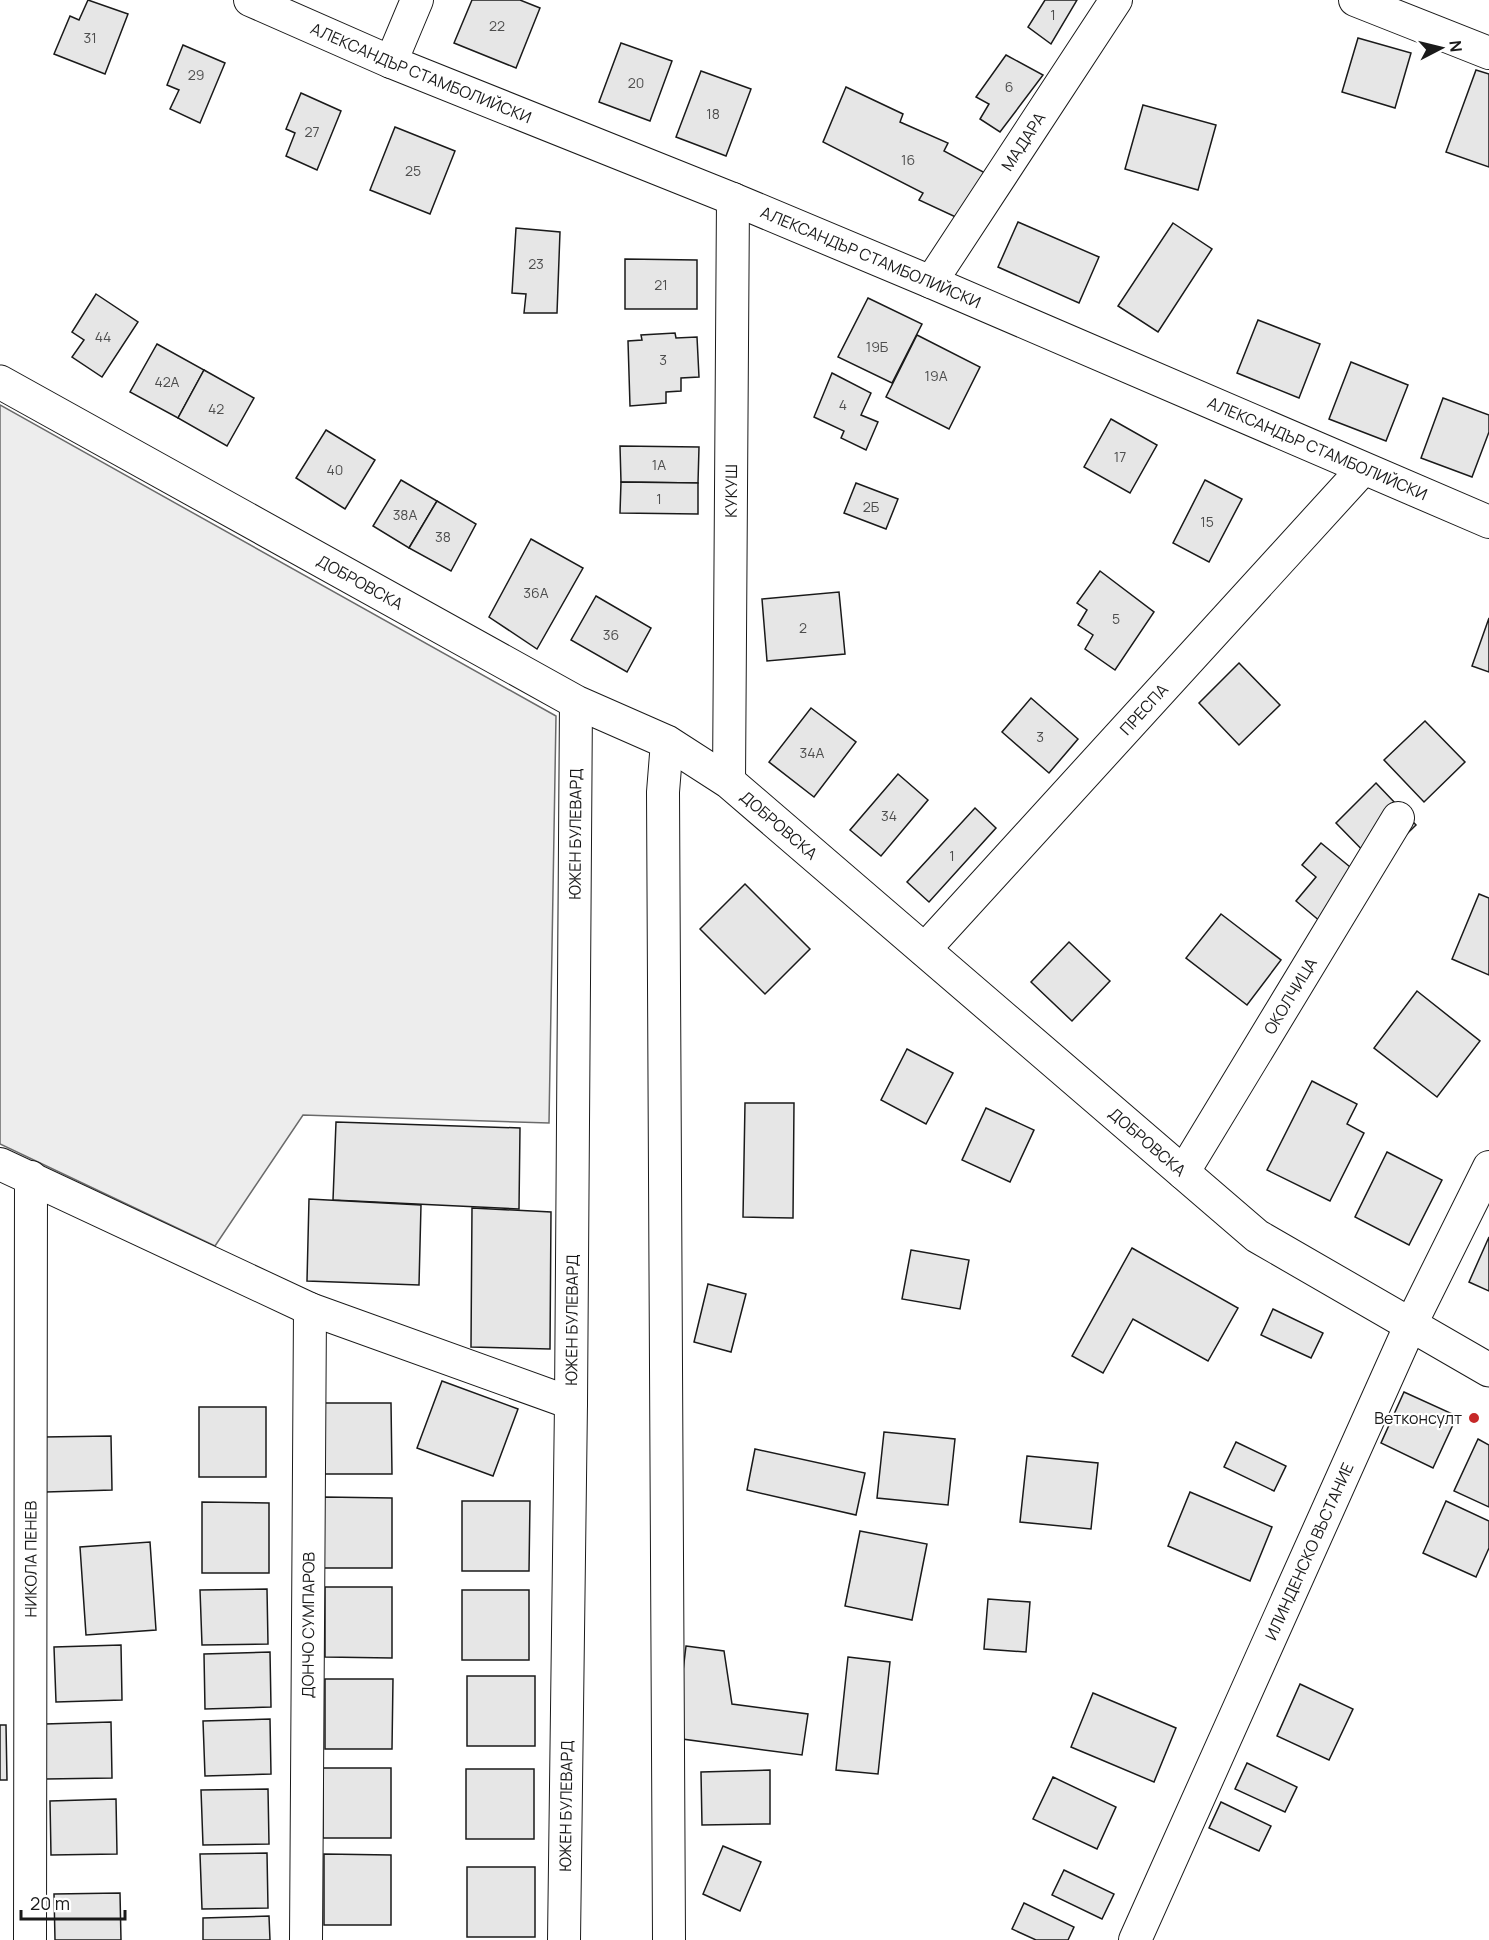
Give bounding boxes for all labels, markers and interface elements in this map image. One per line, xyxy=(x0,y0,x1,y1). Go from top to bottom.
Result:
house number: 1 xyxy=(1050,5,1056,24)
house number: 22 xyxy=(489,16,505,35)
street label: АЛЕКСАНДЪР СТАМБОЛИЙСКИ xyxy=(307,17,535,128)
north arrow xyxy=(1411,18,1471,78)
house number: 31 xyxy=(83,28,97,47)
text: N xyxy=(1444,39,1468,53)
house number: 29 xyxy=(188,65,204,84)
house number: 20 xyxy=(628,73,644,92)
house number: 6 xyxy=(1005,77,1013,96)
house number: 18 xyxy=(706,104,720,123)
street label: МАДАРА xyxy=(996,108,1050,175)
house number: 27 xyxy=(304,122,320,141)
house number: 16 xyxy=(901,150,915,169)
house number: 25 xyxy=(405,161,421,180)
street label: АЛЕКСАНДЪР СТАМБОЛИЙСКИ xyxy=(757,201,984,313)
house number: 23 xyxy=(528,254,544,273)
house number: 21 xyxy=(654,275,668,294)
house number: 44 xyxy=(95,327,111,346)
house number: 19Б xyxy=(866,337,889,356)
house number: 3 xyxy=(659,350,667,369)
house number: 19А xyxy=(924,366,948,385)
house number: 42А xyxy=(155,372,180,391)
street label: АЛЕКСАНДЪР СТАМБОЛИЙСКИ xyxy=(1204,391,1431,505)
house number: 4 xyxy=(839,395,847,414)
house number: 42 xyxy=(208,399,224,418)
house number: 17 xyxy=(1114,447,1126,466)
house number: 1А xyxy=(652,455,666,474)
house number: 40 xyxy=(327,460,343,479)
street label: КУКУШ xyxy=(720,464,742,518)
house number: 1 xyxy=(656,489,662,508)
house number: 2Б xyxy=(863,497,880,516)
house number: 38А xyxy=(393,505,417,524)
house number: 15 xyxy=(1200,512,1214,531)
house number: 38 xyxy=(435,527,451,546)
street label: ДОБРОВСКА xyxy=(313,549,407,615)
house number: 36А xyxy=(523,583,549,602)
house number: 5 xyxy=(1112,609,1120,628)
house number: 2 xyxy=(799,618,807,637)
house number: 36 xyxy=(603,625,619,644)
street label: ПРЕСПА xyxy=(1115,679,1173,740)
house number: 3 xyxy=(1036,727,1044,746)
house number: 34А xyxy=(799,743,825,762)
street label: ЮЖЕН БУЛЕВАРД xyxy=(564,768,587,900)
street label: ДОБРОВСКА xyxy=(736,786,822,864)
house number: 34 xyxy=(881,806,897,825)
house number: 1 xyxy=(949,846,955,865)
street label: ОКОЛЧИЦА xyxy=(1259,953,1322,1038)
street label: ДОБРОВСКА xyxy=(1104,1102,1191,1181)
street label: ЮЖЕН БУЛЕВАРД xyxy=(560,1254,583,1386)
place label: Ветконсулт xyxy=(1374,1407,1462,1429)
marker: Ветконсулт xyxy=(1467,1411,1481,1425)
street label: ИЛИНДЕНСКО ВЪСТАНИЕ xyxy=(1260,1459,1359,1644)
street label: НИКОЛА ПЕНЕВ xyxy=(19,1500,42,1617)
street label: ДОНЧО СУМПАРОВ xyxy=(297,1552,319,1698)
street label: ЮЖЕН БУЛЕВАРД xyxy=(554,1740,578,1872)
scale bar xyxy=(21,1883,124,1921)
text: 20 m xyxy=(30,1891,70,1915)

